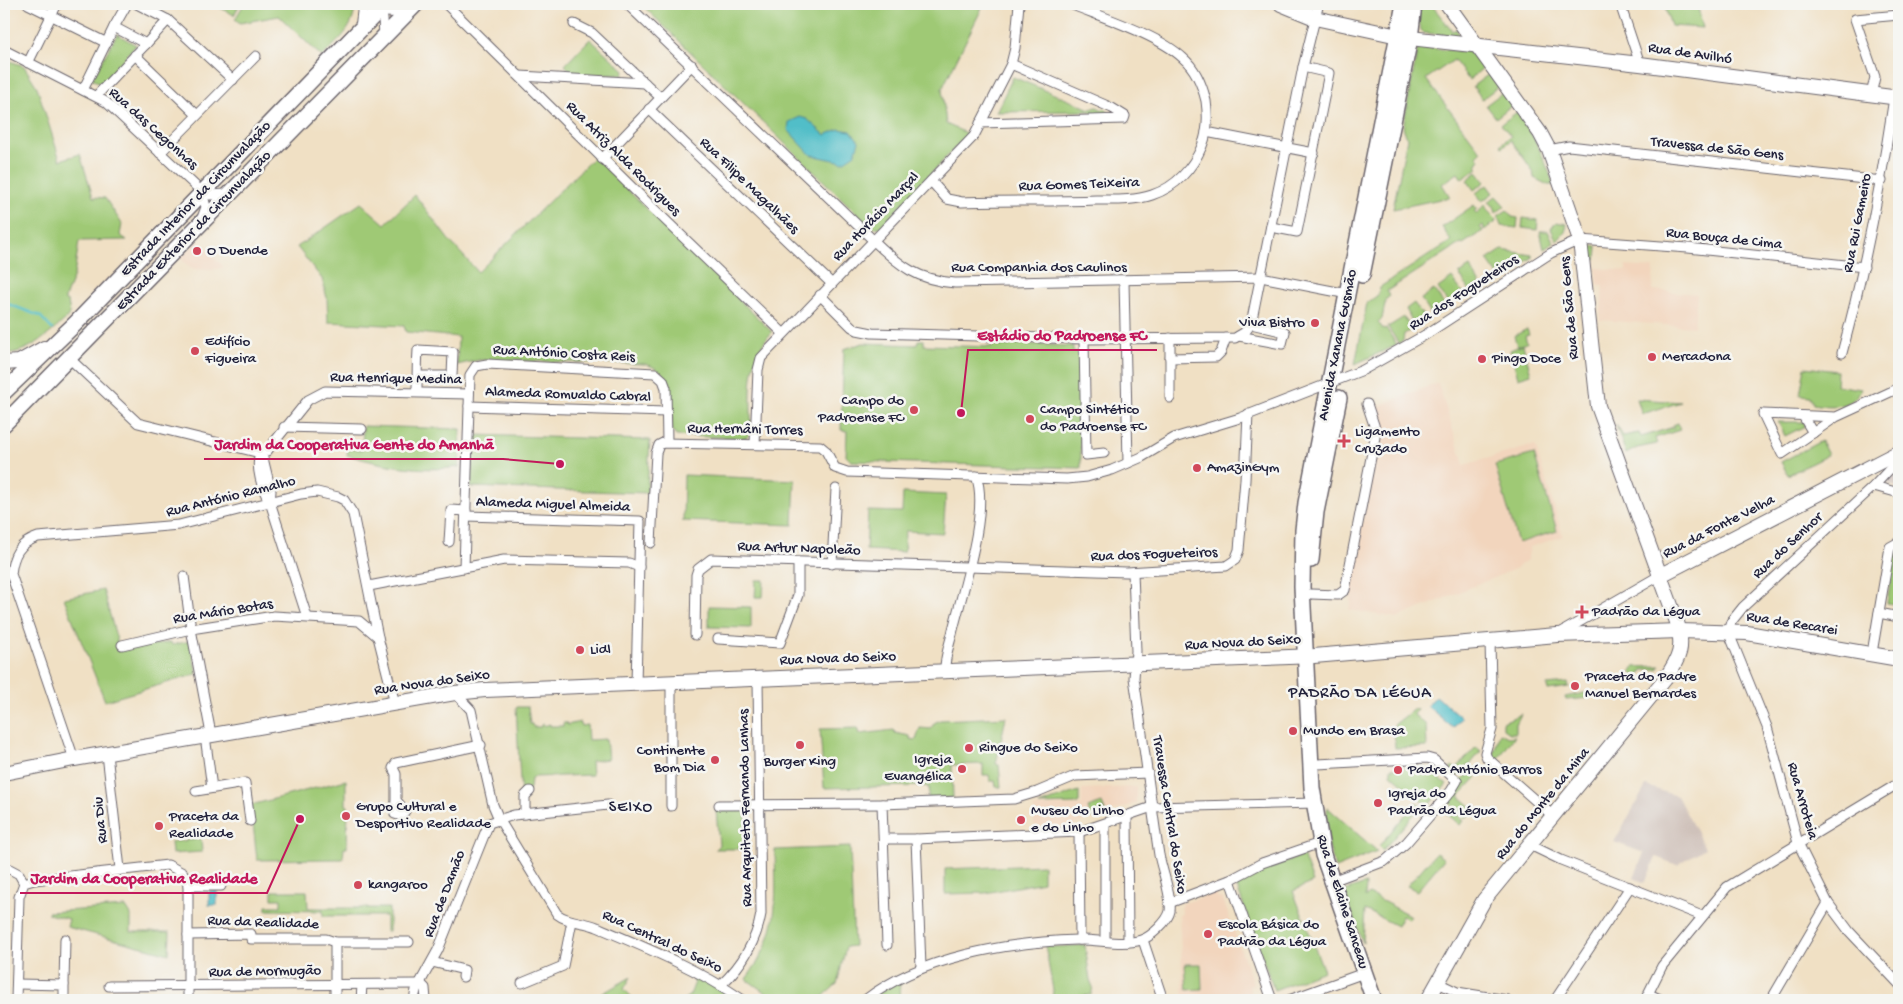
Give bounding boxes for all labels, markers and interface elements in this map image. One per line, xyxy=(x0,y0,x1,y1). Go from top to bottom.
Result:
street label: Rua de Avilhó xyxy=(1647,39,1733,69)
street label: Rua das Cegonhas xyxy=(105,84,202,174)
street label: Rua Atriz Alda Rodrigues xyxy=(562,98,685,221)
street label: Estrada Interior da Circunvalação xyxy=(117,117,275,281)
street label: Travessa de São Gens xyxy=(1649,133,1785,165)
street label: Rua Filipe Magalhães xyxy=(695,134,803,238)
street label: Estrada Exterior da Circunvalação xyxy=(112,147,276,315)
street label: Rua Horácio Marçal xyxy=(829,169,923,265)
street label: Rua Rui Gameiro xyxy=(1840,171,1877,274)
street label: Rua Gomes Teixeira xyxy=(1018,174,1140,196)
street label: Rua Bouça de Cima xyxy=(1665,224,1784,254)
place label: O Duende xyxy=(207,242,268,260)
marker: O Duende xyxy=(191,245,203,257)
street label: Rua dos Fogueteiros xyxy=(1406,251,1523,335)
street label: Rua de São Gens xyxy=(1556,255,1583,360)
street label: Rua Companhia dos Caulinos xyxy=(951,259,1127,277)
street label: Avenida Xanana Gusmão xyxy=(1314,268,1362,422)
place label: Viva Bistro xyxy=(1238,314,1305,332)
marker: Viva Bistro xyxy=(1309,317,1321,329)
callout: Estádio do Padroense FC xyxy=(968,319,1157,350)
text: Estádio do Padroense FC xyxy=(977,328,1148,347)
place label: Edifício Figueira xyxy=(204,333,257,368)
street label: Rua António Costa Reis xyxy=(493,341,636,367)
marker: Edifício Figueira xyxy=(189,345,201,357)
place label: Mercadona xyxy=(1662,348,1732,366)
place label: Pingo Doce xyxy=(1491,350,1561,368)
marker: Mercadona xyxy=(1646,351,1658,363)
marker: Pingo Doce xyxy=(1476,353,1488,365)
street label: Rua Henrique Medina xyxy=(330,369,463,389)
street label: Alameda Romualdo Cabral xyxy=(485,383,651,407)
place label: Campo do Padroense FC xyxy=(817,392,905,427)
place label: Campo Sintético do Padroense FC xyxy=(1040,401,1147,436)
marker: Campo do Padroense FC xyxy=(908,404,920,416)
marker: Campo Sintético do Padroense FC xyxy=(1024,413,1036,425)
street label: Rua Hernâni Torres xyxy=(687,420,803,440)
place label: Ligamento Cruzado xyxy=(1355,423,1420,458)
callout: Jardim da Cooperativa Gente do Amanhã xyxy=(204,428,503,459)
marker: Ligamento Cruzado xyxy=(1337,434,1351,448)
text: Jardim da Cooperativa Gente do Amanhã xyxy=(213,437,495,456)
place label: AmazinGym xyxy=(1207,459,1280,477)
marker: AmazinGym xyxy=(1191,462,1203,474)
street label: Rua António Ramalho xyxy=(164,472,298,522)
street label: Rua da Fonte Velha xyxy=(1660,491,1779,563)
street label: Alameda Miguel Almeida xyxy=(476,493,631,517)
street label: Rua do Senhor xyxy=(1749,508,1828,583)
street label: Rua Artur Napoleão xyxy=(737,538,861,560)
street label: Rua dos Fogueteiros xyxy=(1090,544,1218,566)
street label: Rua Mário Botas xyxy=(172,595,275,629)
place label: Padrão da Légua xyxy=(1591,603,1701,621)
marker: Padrão da Légua xyxy=(1576,606,1588,618)
street label: Rua de Recarei xyxy=(1745,608,1839,640)
street label: Rua Nova do Seixo xyxy=(1184,631,1302,655)
place label: Lidl xyxy=(590,641,611,659)
marker: Lidl xyxy=(574,644,586,656)
street label: Rua Nova do Seixo xyxy=(779,648,897,670)
street label: Rua Nova do Seixo xyxy=(373,666,491,700)
place label: Praceta do Padre Manuel Bernardes xyxy=(1584,668,1697,703)
marker: Praceta do Padre Manuel Bernardes xyxy=(1569,680,1581,692)
district label: PADRÃO DA LÉGUA xyxy=(1287,684,1432,704)
street label: Rua Arquiteto Fernando Lanhas xyxy=(735,708,757,907)
place label: Mundo em Brasa xyxy=(1303,722,1405,740)
marker: Mundo em Brasa xyxy=(1287,725,1299,737)
street label: Travessa Central do Seixo xyxy=(1147,734,1190,896)
marker: Burger King xyxy=(794,739,806,751)
place label: Ringue do Seixo xyxy=(979,739,1078,757)
place label: Continente Bom Dia xyxy=(637,742,706,777)
marker: Ringue do Seixo xyxy=(963,742,975,754)
street label: Rua do Monte da Mina xyxy=(1492,744,1594,864)
place label: Igreja Evangélica xyxy=(884,751,953,786)
place label: Burger King xyxy=(763,753,836,771)
marker: Continente Bom Dia xyxy=(709,754,721,766)
street label: Rua Arroteia xyxy=(1782,760,1822,842)
place label: Padre António Barros xyxy=(1407,761,1542,779)
marker: Igreja Evangélica xyxy=(956,763,968,775)
marker: Padre António Barros xyxy=(1392,764,1404,776)
place label: Igreja do Padrão da Légua xyxy=(1387,785,1497,820)
street label: Rua Diu xyxy=(90,796,112,844)
marker: Igreja do Padrão da Légua xyxy=(1372,797,1384,809)
place label: Grupo Cultural e Desportivo Realidade xyxy=(355,798,491,833)
district label: SEIXO xyxy=(609,799,653,818)
place label: Museu do Linho e do Linho xyxy=(1031,802,1124,837)
place label: Praceta da Realidade xyxy=(168,808,240,843)
marker: Grupo Cultural e Desportivo Realidade xyxy=(340,810,352,822)
marker: Museu do Linho e do Linho xyxy=(1015,814,1027,826)
marker: Praceta da Realidade xyxy=(153,820,165,832)
street label: Rua de Elaine Sanceau xyxy=(1312,833,1372,971)
street label: Rua de Damão xyxy=(420,848,470,940)
callout: Jardim da Cooperativa Realidade xyxy=(20,862,267,893)
text: Jardim da Cooperativa Realidade xyxy=(29,871,258,890)
place label: kangaroo xyxy=(368,876,428,894)
marker: kangaroo xyxy=(352,879,364,891)
street label: Rua Central do Seixo xyxy=(599,906,725,978)
street label: Rua da Realidade xyxy=(207,912,319,934)
place label: Escola Básica do Padrão da Légua xyxy=(1217,916,1327,951)
marker: Escola Básica do Padrão da Légua xyxy=(1202,928,1214,940)
street label: Rua de Mormugão xyxy=(208,962,322,982)

